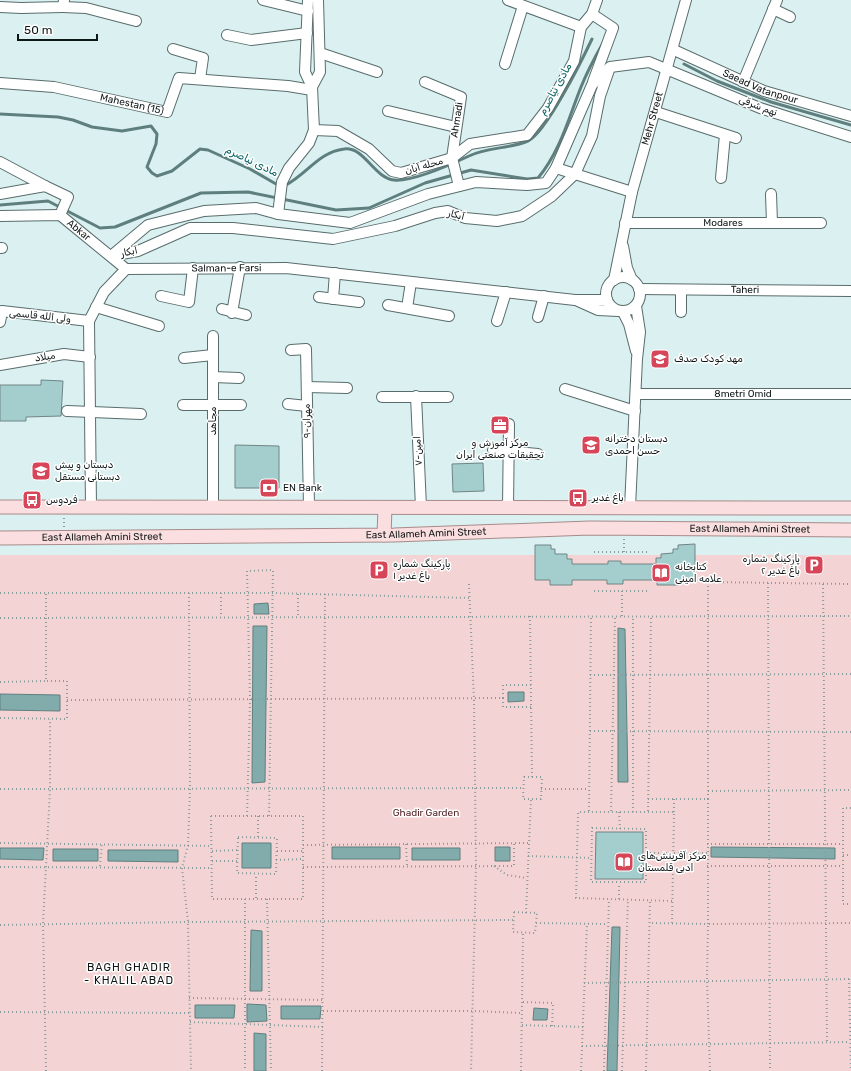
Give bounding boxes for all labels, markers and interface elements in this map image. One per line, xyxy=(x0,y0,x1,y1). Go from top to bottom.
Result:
scale bar xyxy=(18,16,97,42)
text: 50 m xyxy=(24,23,52,37)
water label: مادی نیاصرم xyxy=(535,61,575,118)
street label: Saead Vatanpour xyxy=(721,67,799,106)
street label: Mahestan (15) xyxy=(99,91,165,117)
street label: Mehr Street xyxy=(639,91,666,147)
street label: نهم شرقی xyxy=(737,93,779,119)
street label: Ahmadi xyxy=(448,101,466,139)
water label: مادی نیاصرم xyxy=(223,143,280,180)
street label: محله آبان xyxy=(404,155,445,177)
street label: آبکار xyxy=(445,207,466,223)
street label: Abkar xyxy=(64,217,93,244)
street label: Modares xyxy=(703,217,743,229)
street label: آبکار xyxy=(118,244,139,260)
street label: Salman-e Farsi xyxy=(191,262,262,275)
street label: Taheri xyxy=(731,284,759,296)
street label: ولی الله قاسمی xyxy=(9,307,72,325)
school or university icon: مهد کودک صدف xyxy=(649,348,671,370)
street label: میلاد xyxy=(34,349,57,365)
place label: مهد کودک صدف xyxy=(674,353,743,365)
street label: 8metri Omid xyxy=(714,388,772,400)
street label: ۹-مهران xyxy=(301,403,313,438)
street label: مجاهد xyxy=(207,406,219,435)
office icon: مرکز آموزش و تحقیقات صنعتی ایران xyxy=(489,414,511,436)
place label: دبستان دخترانه حسن احمدی xyxy=(605,433,668,457)
school or university icon: دبستان دخترانه حسن احمدی xyxy=(580,434,602,456)
street label: ۷-امین xyxy=(411,436,425,466)
place label: مرکز آموزش و تحقیقات صنعتی ایران xyxy=(456,437,544,461)
place label: دبستان و پیش دبستانی مستقل xyxy=(55,459,120,483)
school or university icon: دبستان و پیش دبستانی مستقل xyxy=(30,460,52,482)
bank icon: EN Bank xyxy=(258,477,280,499)
place label: EN Bank xyxy=(283,482,323,494)
bus stop icon: باغ غدیر xyxy=(567,487,589,509)
bus stop icon: فردوس xyxy=(21,489,43,511)
place label: باغ غدیر xyxy=(591,492,624,504)
place label: فردوس xyxy=(46,494,78,506)
street label: East Allameh Amini Street xyxy=(690,523,810,536)
street label: East Allameh Amini Street xyxy=(366,526,487,541)
street label: East Allameh Amini Street xyxy=(42,531,162,544)
place label: پارکینگ شماره ۲ باغ غدیر xyxy=(743,553,800,577)
parking icon: پارکینگ شماره ۲ باغ غدیر xyxy=(803,554,825,576)
place label: پارکینگ شماره ۱ باغ غدیر xyxy=(393,558,451,582)
parking icon: پارکینگ شماره ۱ باغ غدیر xyxy=(368,559,390,581)
place label: کتابخانه علامه امینی xyxy=(675,561,722,585)
library icon: کتابخانه علامه امینی xyxy=(650,562,672,584)
park label: Ghadir Garden xyxy=(393,807,459,819)
place label: مرکز آفرینش‌های ادبی قلمستان xyxy=(638,850,707,874)
library icon: مرکز آفرینش‌های ادبی قلمستان xyxy=(613,851,635,873)
district label: BAGH GHADIR - KHALIL ABAD xyxy=(84,961,174,987)

